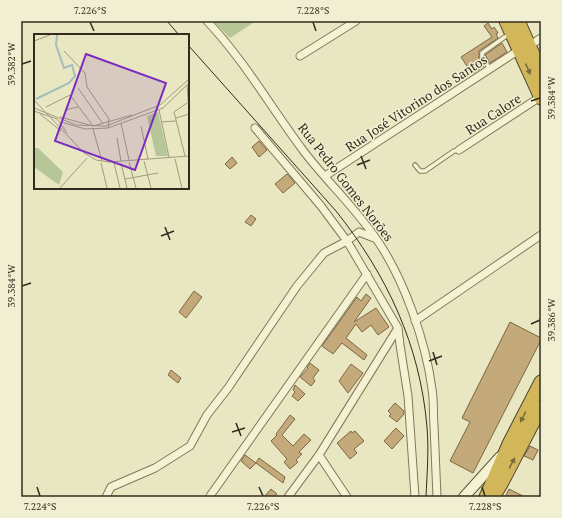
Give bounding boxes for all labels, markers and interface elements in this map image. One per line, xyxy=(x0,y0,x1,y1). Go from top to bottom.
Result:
text: 7.226°S xyxy=(74,4,106,17)
text: 7.228°S xyxy=(297,4,329,17)
inset map xyxy=(34,34,189,189)
text: 39.382°W xyxy=(5,42,18,86)
street label: Rua José Vitorino dos Santos xyxy=(342,50,490,156)
one-way arrow xyxy=(525,64,531,75)
text: 39.384°W xyxy=(545,76,558,120)
street label: Rua Calore xyxy=(462,89,524,139)
street label: Rua Pedro Gomes Norões xyxy=(294,119,398,245)
text: 39.384°W xyxy=(5,264,18,308)
text: 39.386°W xyxy=(545,298,558,342)
one-way arrow xyxy=(520,411,526,423)
one-way arrow xyxy=(509,458,515,469)
text: 7.224°S xyxy=(24,500,56,513)
text: 7.226°S xyxy=(247,500,279,513)
text: 7.228°S xyxy=(469,500,501,513)

